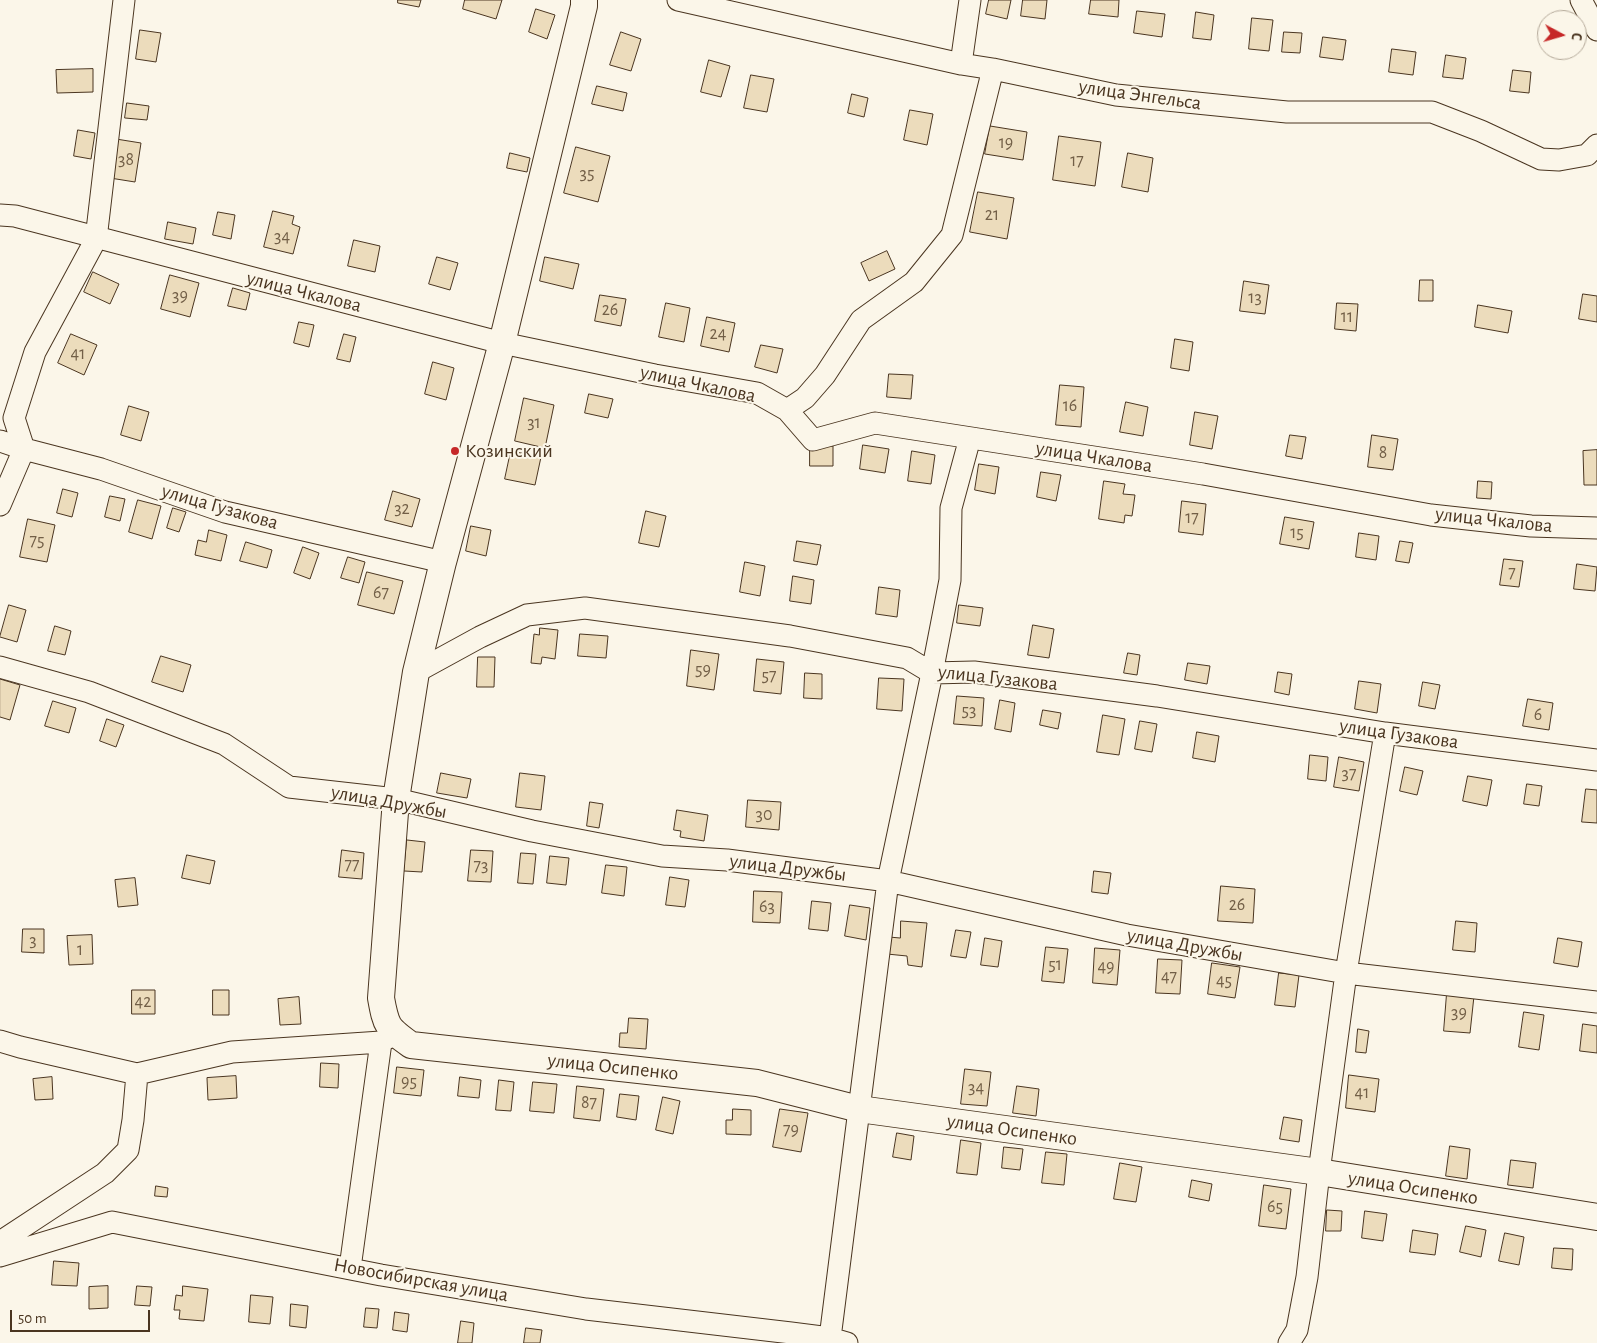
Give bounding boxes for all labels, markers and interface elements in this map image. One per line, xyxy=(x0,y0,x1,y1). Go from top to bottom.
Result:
north arrow xyxy=(1537,10,1587,60)
text: С xyxy=(1569,32,1583,41)
street label: улица Энгельса xyxy=(1077,75,1203,115)
house number: 19 xyxy=(999,132,1013,154)
house number: 38 xyxy=(118,149,134,171)
house number: 17 xyxy=(1070,150,1084,172)
house number: 35 xyxy=(580,163,594,185)
house number: 21 xyxy=(985,204,999,226)
house number: 34 xyxy=(274,226,290,248)
street label: улица Чкалова xyxy=(244,266,364,318)
house number: 39 xyxy=(172,285,188,307)
house number: 13 xyxy=(1248,287,1262,309)
house number: 26 xyxy=(602,299,618,321)
house number: 11 xyxy=(1341,306,1353,328)
house number: 24 xyxy=(710,323,726,345)
house number: 41 xyxy=(71,343,85,365)
street label: улица Чкалова xyxy=(638,360,758,408)
house number: 16 xyxy=(1063,395,1077,417)
house number: 31 xyxy=(527,412,541,434)
street label: улица Чкалова xyxy=(1034,436,1154,478)
place label: Козинский xyxy=(465,439,553,463)
house number: 8 xyxy=(1379,442,1387,464)
marker: Козинский xyxy=(449,445,461,457)
street label: улица Гузакова xyxy=(159,479,281,535)
house number: 32 xyxy=(394,498,410,520)
street label: улица Чкалова xyxy=(1434,502,1554,538)
house number: 17 xyxy=(1185,507,1199,529)
house number: 15 xyxy=(1290,522,1304,544)
house number: 75 xyxy=(29,530,45,552)
house number: 7 xyxy=(1508,562,1516,584)
house number: 67 xyxy=(373,582,389,604)
house number: 59 xyxy=(695,659,711,681)
street label: улица Гузакова xyxy=(937,660,1059,696)
house number: 57 xyxy=(761,665,777,687)
house number: 53 xyxy=(962,700,976,722)
house number: 6 xyxy=(1534,704,1542,726)
street label: улица Гузакова xyxy=(1338,714,1460,754)
house number: 37 xyxy=(1342,763,1356,785)
street label: улица Дружбы xyxy=(329,780,449,824)
house number: 30 xyxy=(756,804,772,826)
street label: улица Дружбы xyxy=(728,849,848,887)
house number: 77 xyxy=(344,854,360,876)
house number: 73 xyxy=(474,855,488,877)
house number: 26 xyxy=(1229,894,1245,916)
house number: 63 xyxy=(759,896,775,918)
street label: улица Дружбы xyxy=(1125,923,1245,967)
house number: 3 xyxy=(29,930,37,952)
house number: 1 xyxy=(77,939,83,961)
house number: 51 xyxy=(1048,954,1062,976)
house number: 49 xyxy=(1097,956,1115,978)
house number: 47 xyxy=(1161,966,1177,988)
house number: 45 xyxy=(1216,970,1232,992)
house number: 42 xyxy=(135,991,151,1013)
house number: 39 xyxy=(1451,1002,1467,1024)
street label: улица Осипенко xyxy=(546,1048,680,1086)
house number: 95 xyxy=(401,1071,417,1093)
house number: 34 xyxy=(968,1077,984,1099)
house number: 41 xyxy=(1355,1082,1369,1104)
house number: 87 xyxy=(581,1092,597,1114)
street label: улица Осипенко xyxy=(945,1109,1079,1151)
house number: 79 xyxy=(783,1119,799,1141)
street label: улица Осипенко xyxy=(1346,1166,1480,1210)
house number: 65 xyxy=(1267,1196,1283,1218)
street label: Новосибирская улица xyxy=(332,1253,510,1307)
scale bar xyxy=(12,1300,152,1332)
text: 50 m xyxy=(18,1311,47,1326)

